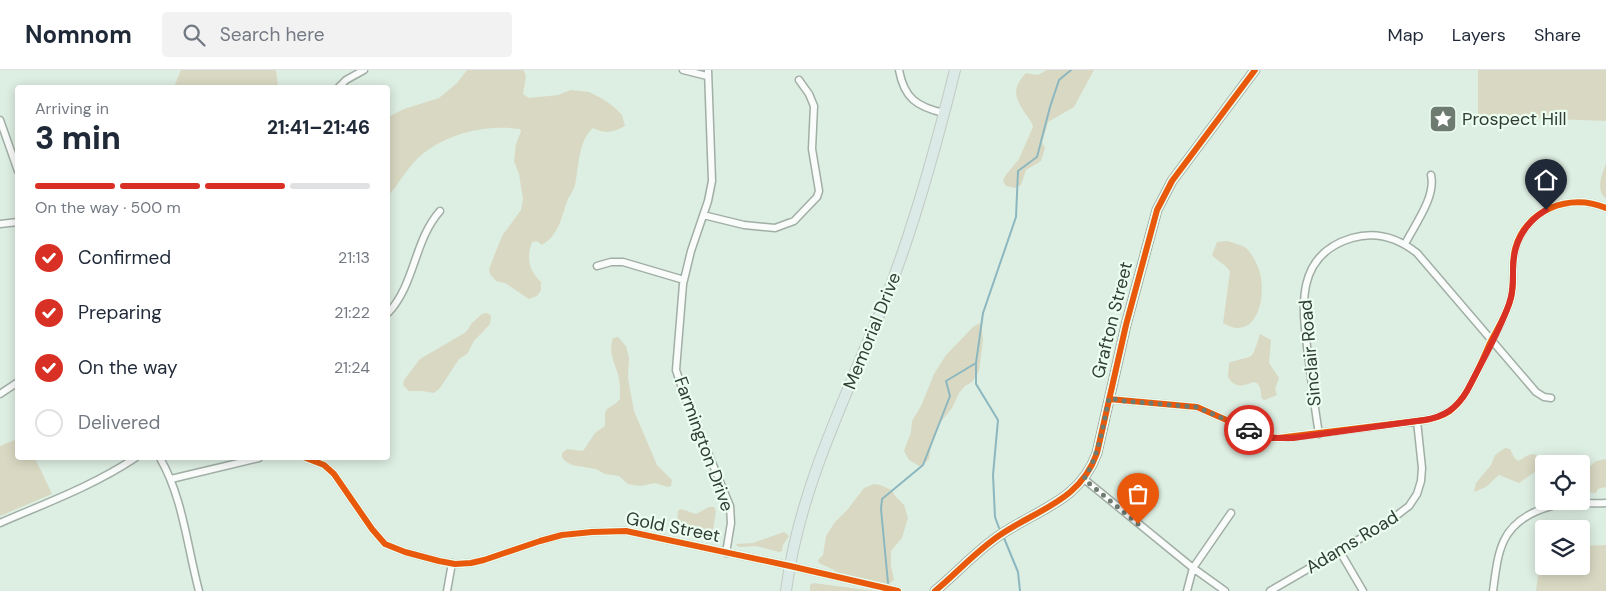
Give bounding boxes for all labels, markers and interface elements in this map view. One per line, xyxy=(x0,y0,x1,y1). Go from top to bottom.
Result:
search box xyxy=(162,12,512,57)
text: Nomnom xyxy=(25,19,132,50)
icon: search xyxy=(180,21,208,49)
text: Search here xyxy=(220,22,325,47)
text: Map xyxy=(1388,23,1424,47)
text: Layers xyxy=(1452,23,1506,47)
text: Share xyxy=(1534,23,1581,47)
text: Arriving in xyxy=(35,98,109,119)
place icon: Prospect Hill xyxy=(1428,104,1458,134)
place label: Prospect Hill xyxy=(1462,107,1566,131)
text: 21:41–21:46 xyxy=(267,115,370,140)
text: 3 min xyxy=(35,117,121,159)
pin xyxy=(1525,159,1567,210)
icon: home xyxy=(1532,166,1560,194)
text: On the way · 500 m xyxy=(35,197,181,218)
icon: check xyxy=(35,244,63,272)
text: Confirmed xyxy=(78,245,171,270)
text: 21:13 xyxy=(338,247,370,268)
street label: Grafton Street xyxy=(1086,259,1138,381)
street label: Memorial Drive xyxy=(838,269,906,393)
icon: check xyxy=(35,299,63,327)
street label: Sinclair Road xyxy=(1293,299,1327,407)
text: Preparing xyxy=(78,300,162,325)
text: 21:22 xyxy=(334,302,370,323)
icon: check xyxy=(35,354,63,382)
text: On the way xyxy=(78,355,178,380)
text: 21:24 xyxy=(334,357,370,378)
street label: Farmington Drive xyxy=(669,373,739,515)
courier xyxy=(1224,405,1274,455)
text: Delivered xyxy=(78,410,160,435)
icon: car xyxy=(1235,416,1263,444)
map controls xyxy=(1535,455,1590,575)
button: locate xyxy=(1535,455,1590,510)
pin xyxy=(1117,473,1159,524)
icon: bag xyxy=(1124,480,1152,508)
street label: Adams Road xyxy=(1301,505,1403,579)
street label: Gold Street xyxy=(624,506,722,548)
button: layers xyxy=(1535,520,1590,575)

